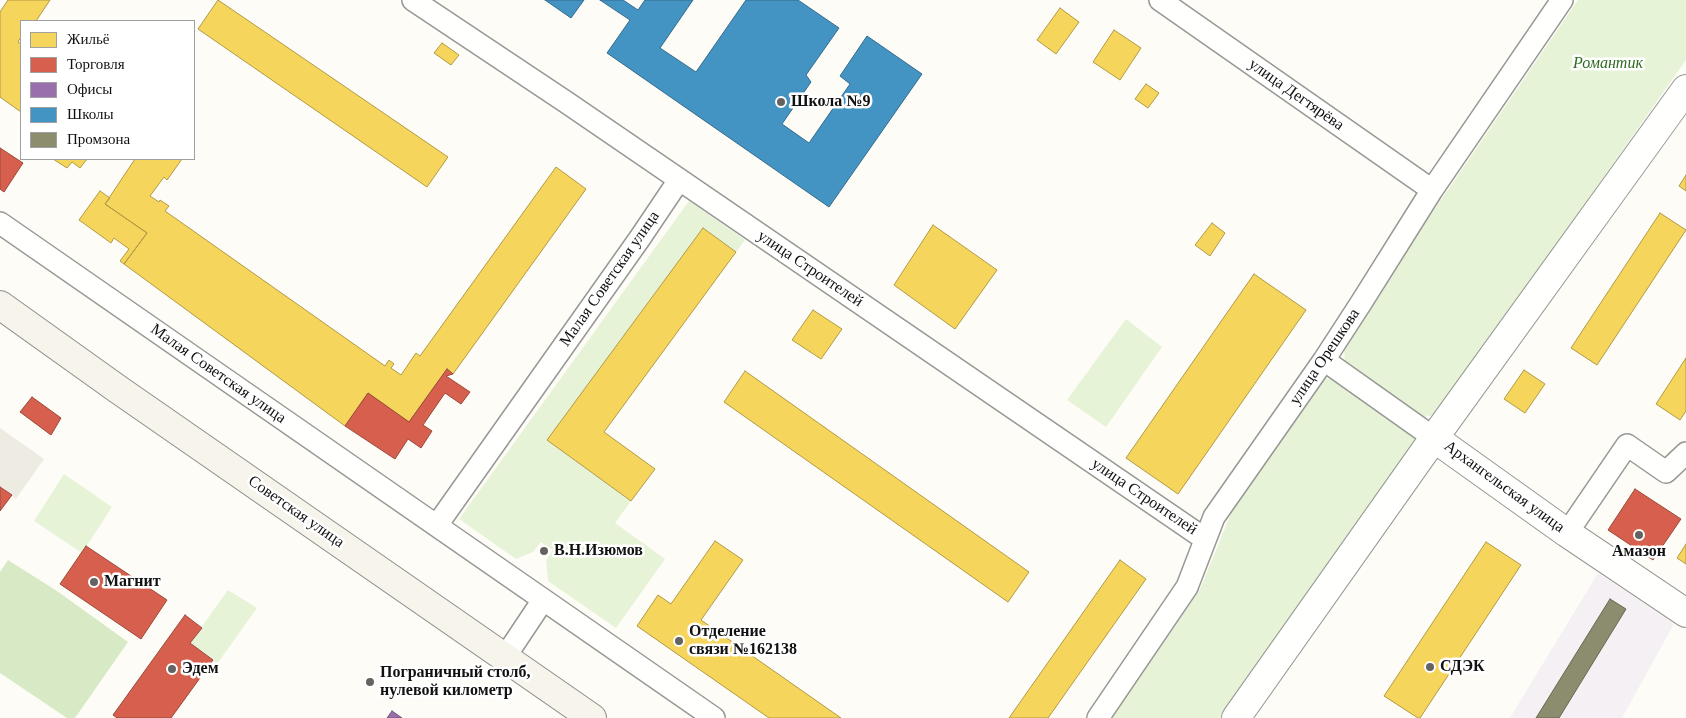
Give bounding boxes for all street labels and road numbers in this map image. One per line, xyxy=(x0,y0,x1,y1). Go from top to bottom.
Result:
street label: улица Дегтярёва xyxy=(1245,55,1347,135)
street label: Малая Советская улица xyxy=(556,208,664,350)
street label: улица Строителей xyxy=(753,227,867,311)
street label: улица Орешкова xyxy=(1286,305,1364,409)
street label: Малая Советская улица xyxy=(147,320,289,428)
street label: Архангельская улица xyxy=(1440,437,1568,537)
street label: улица Строителей xyxy=(1087,455,1201,539)
street label: Советская улица xyxy=(244,472,348,552)

